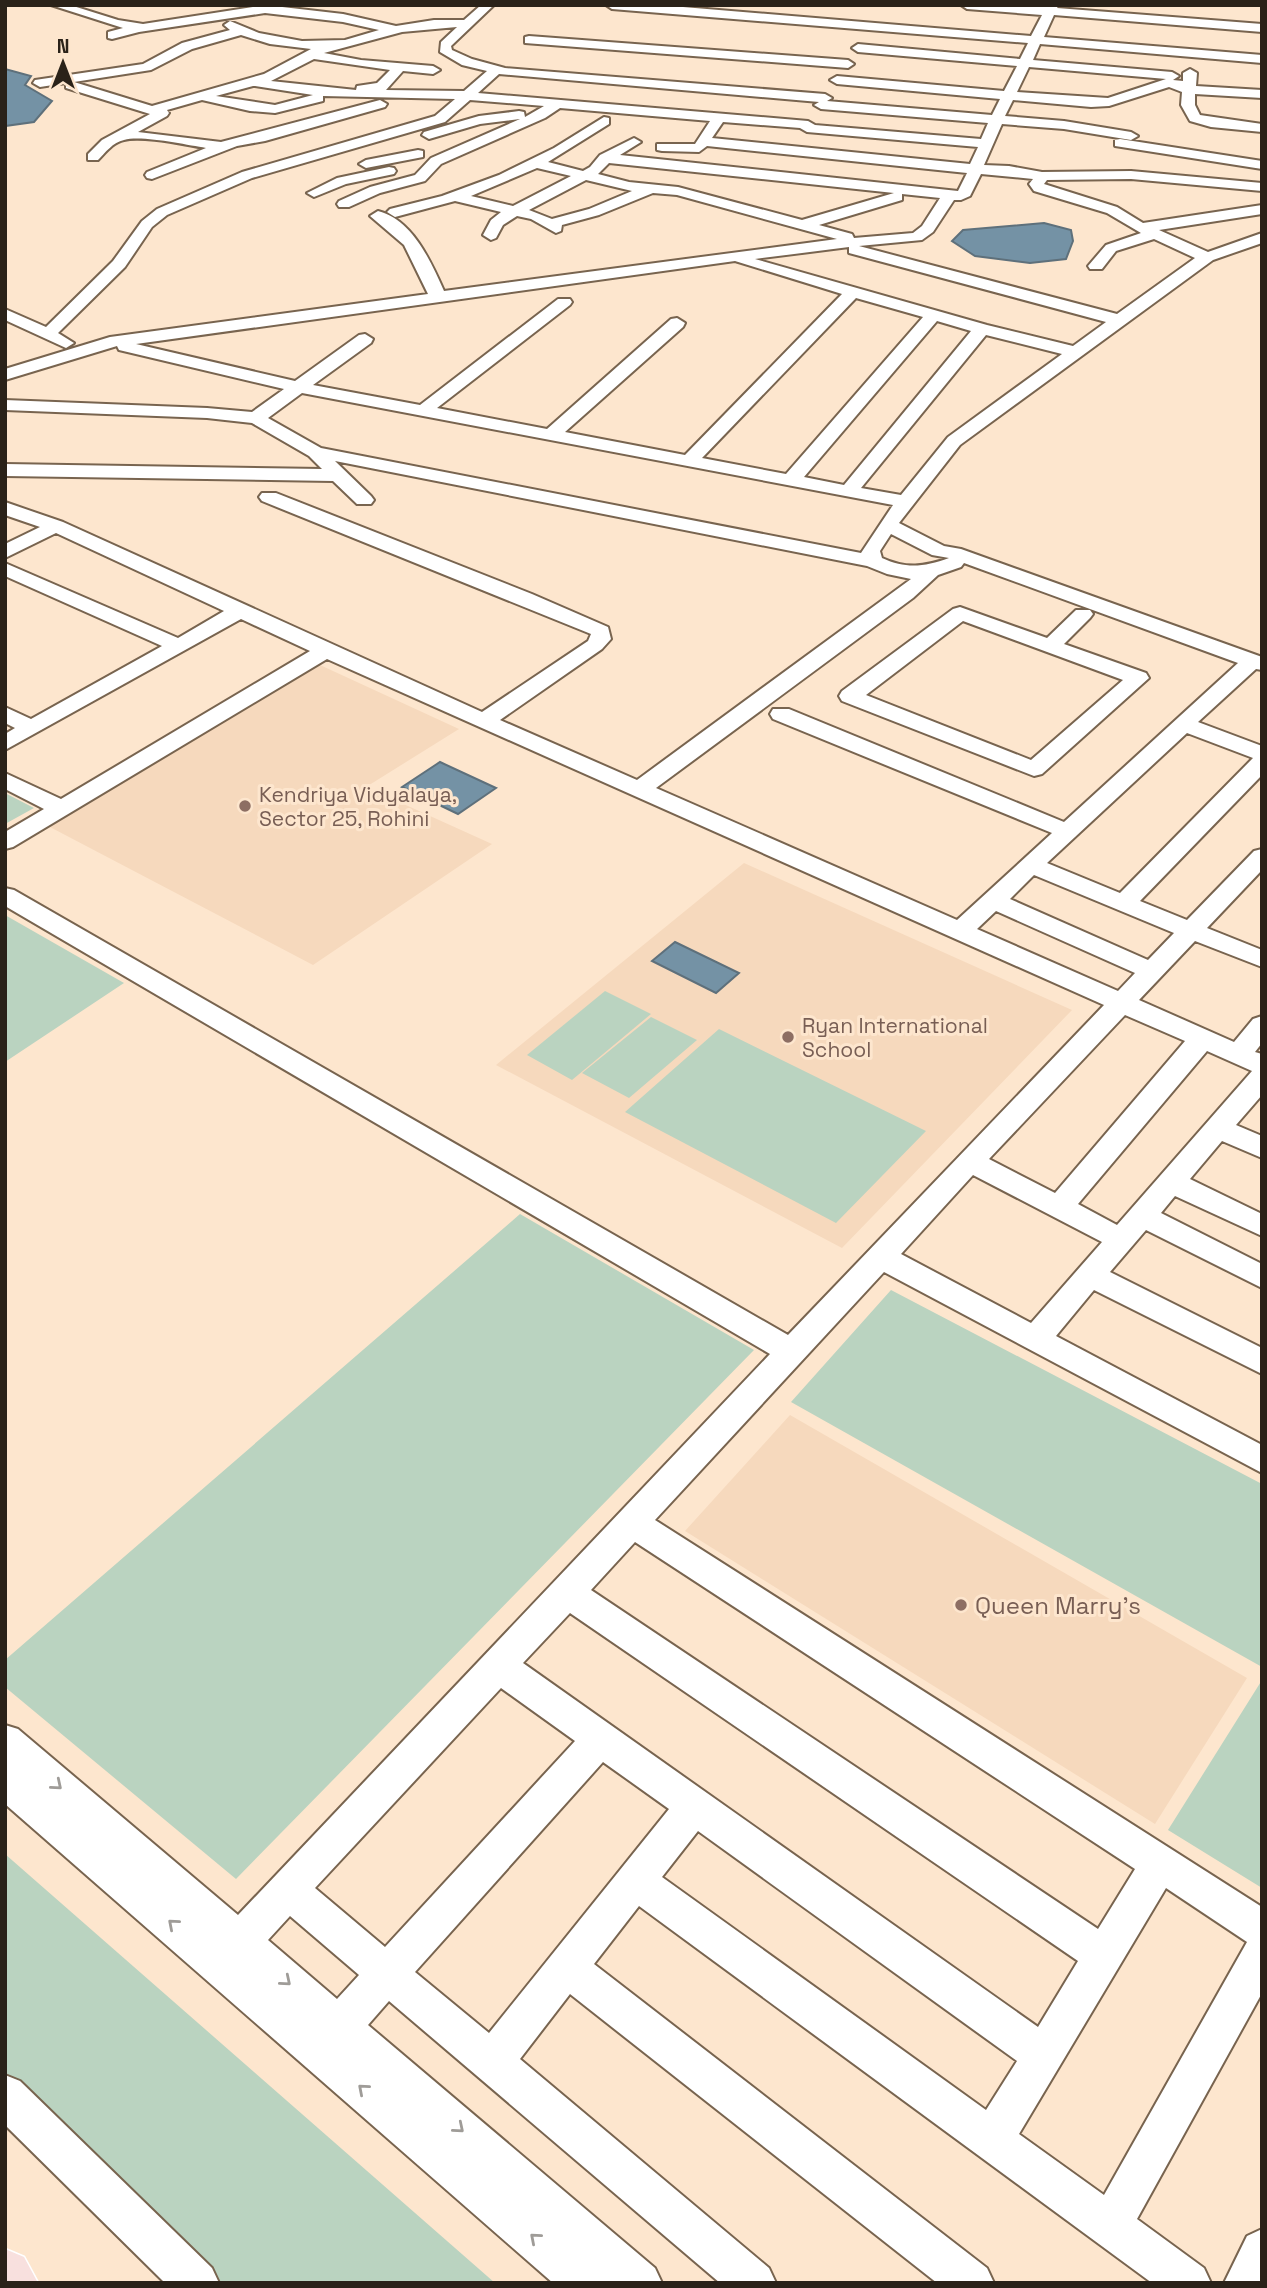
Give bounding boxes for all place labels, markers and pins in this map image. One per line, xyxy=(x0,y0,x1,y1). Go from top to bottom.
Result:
place label: Kendriya Vidyalaya, Sector 25, Rohini xyxy=(259,781,457,832)
marker: Kendriya Vidyalaya, Sector 25, Rohini xyxy=(237,798,253,814)
place label: Ryan International School xyxy=(802,1012,988,1063)
marker: Ryan International School xyxy=(780,1029,796,1045)
place label: Queen Marry's xyxy=(975,1590,1141,1621)
marker: Queen Marry's xyxy=(953,1597,969,1613)

